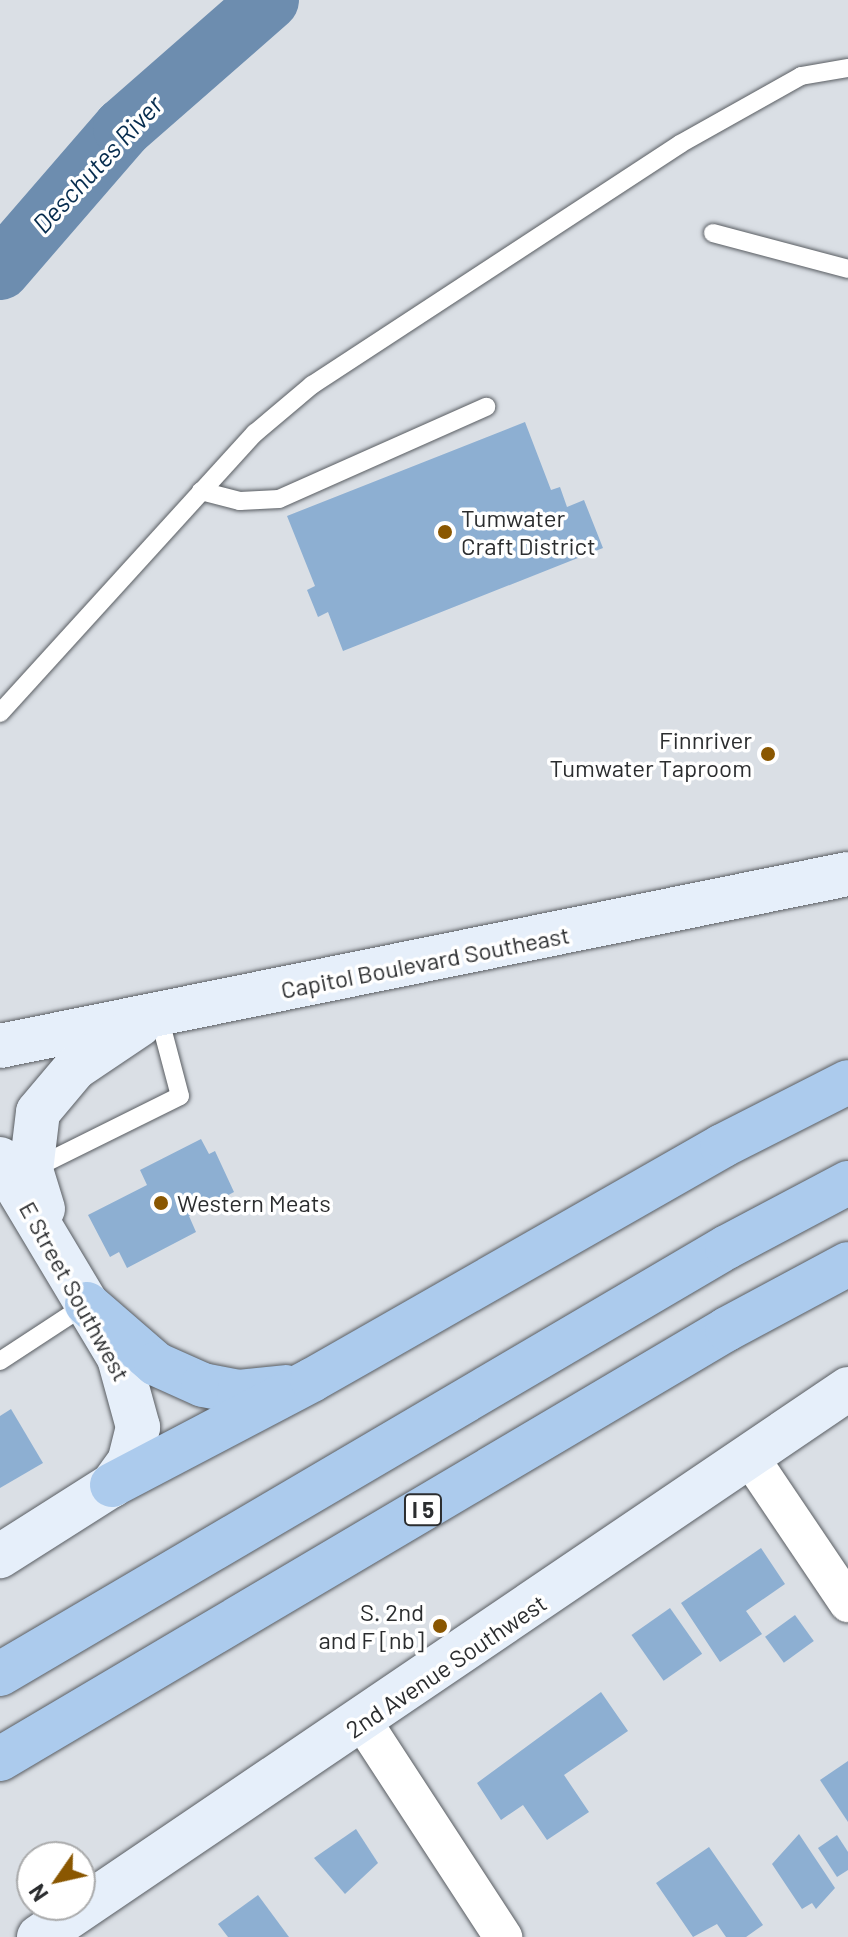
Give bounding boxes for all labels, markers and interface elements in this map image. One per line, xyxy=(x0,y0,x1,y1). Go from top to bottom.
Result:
water label: Deschutes River xyxy=(25,89,169,239)
place label: Tumwater Craft District xyxy=(461,504,596,560)
marker: Tumwater Craft District xyxy=(436,523,454,541)
place label: Finnriver Tumwater Taproom xyxy=(550,726,752,782)
marker: Finnriver Tumwater Taproom xyxy=(759,745,777,763)
street label: Capitol Boulevard Southeast xyxy=(278,920,572,1004)
place label: Western Meats xyxy=(177,1189,331,1217)
marker: Western Meats xyxy=(152,1194,170,1212)
street label: E Street Southwest xyxy=(14,1196,136,1386)
road number: I 5 xyxy=(403,1492,443,1528)
street label: 2nd Avenue Southwest xyxy=(340,1588,552,1744)
place label: S. 2nd and F [nb] xyxy=(318,1598,424,1654)
marker: S. 2nd and F [nb] xyxy=(431,1617,449,1635)
north arrow xyxy=(16,1841,96,1921)
text: N xyxy=(23,1880,53,1907)

